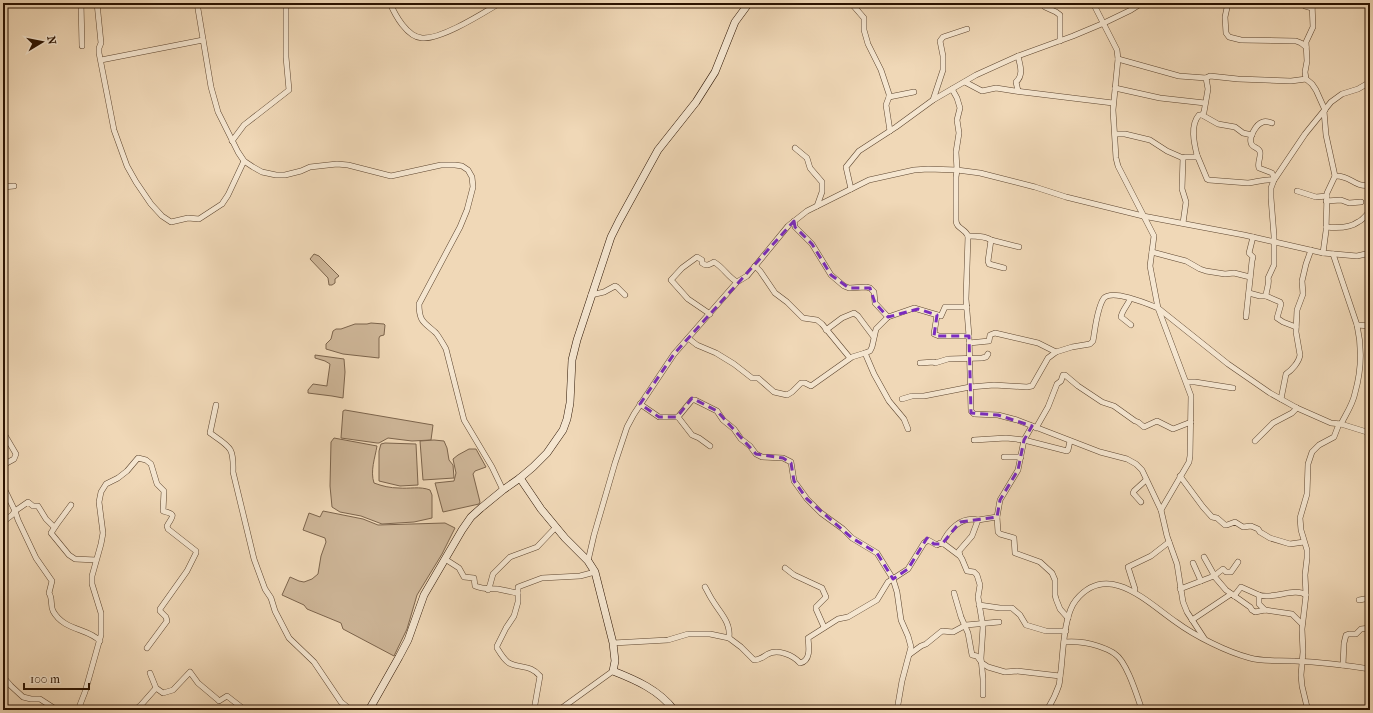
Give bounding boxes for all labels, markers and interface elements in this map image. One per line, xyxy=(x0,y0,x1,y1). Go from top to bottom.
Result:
north arrow xyxy=(22,22,62,62)
text: N xyxy=(44,35,59,46)
scale bar xyxy=(24,665,89,691)
text: 100 m xyxy=(30,672,60,686)

